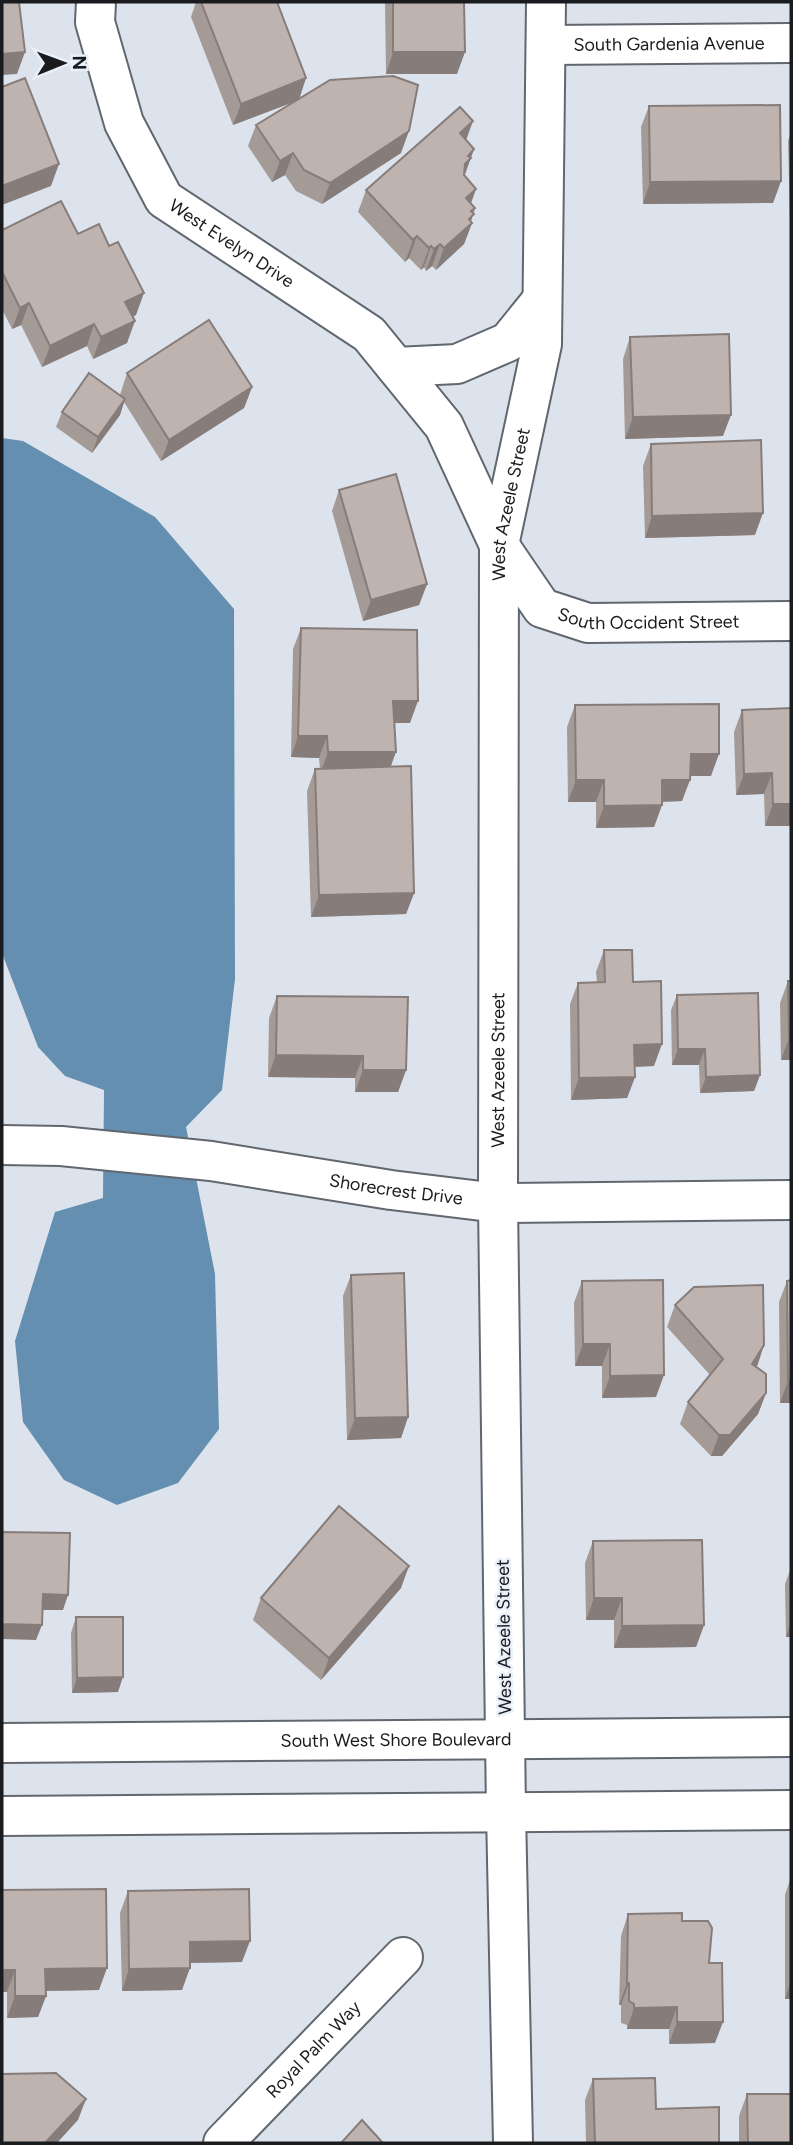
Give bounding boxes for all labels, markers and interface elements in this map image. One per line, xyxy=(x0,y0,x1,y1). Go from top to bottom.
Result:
north arrow xyxy=(28,28,98,98)
street label: South Gardenia Avenue xyxy=(573,32,765,56)
text: N xyxy=(68,55,91,70)
street label: West Evelyn Drive xyxy=(165,194,299,293)
street label: West Azeele Street xyxy=(488,426,535,581)
street label: South Occident Street xyxy=(555,603,740,634)
street label: West Azeele Street xyxy=(487,992,509,1148)
street label: Shorecrest Drive xyxy=(328,1169,464,1210)
street label: West Azeele Street xyxy=(492,1559,516,1715)
street label: South West Shore Boulevard xyxy=(280,1728,512,1752)
street label: Royal Palm Way xyxy=(261,1996,366,2103)

